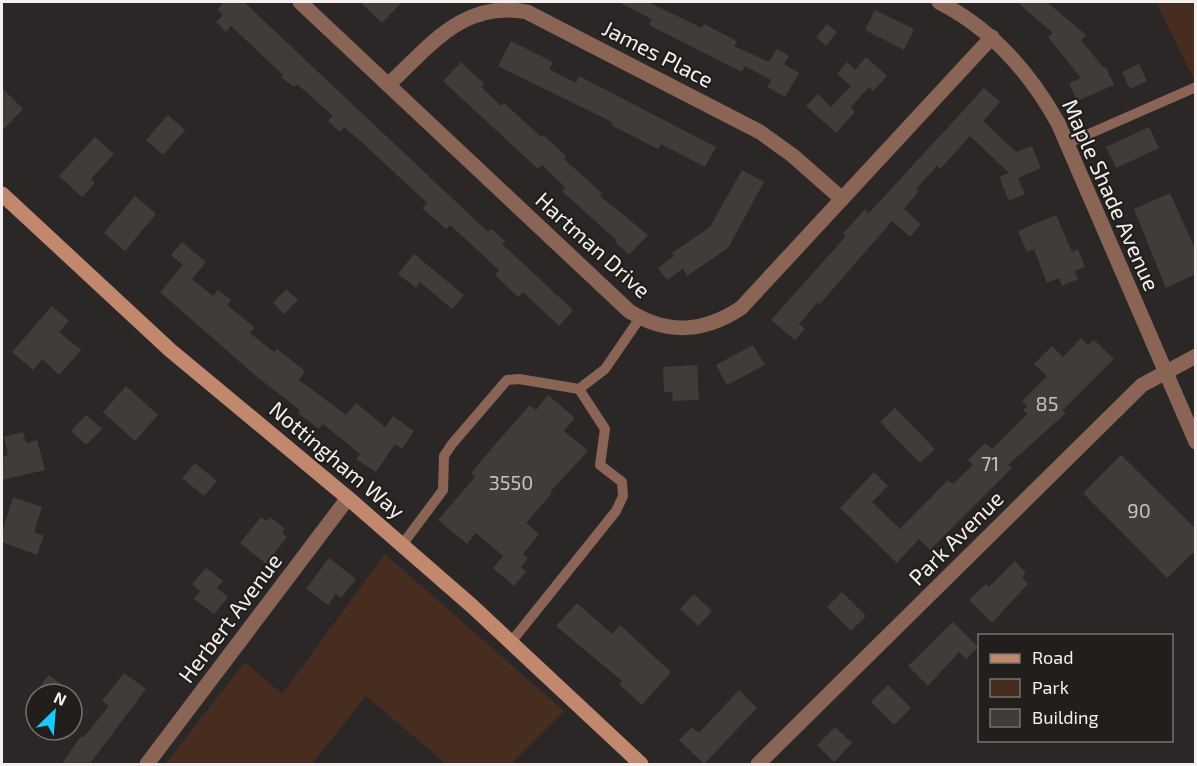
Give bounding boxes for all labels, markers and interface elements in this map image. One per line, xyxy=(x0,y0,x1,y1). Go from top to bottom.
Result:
street label: James Place xyxy=(599,14,718,92)
street label: Maple Shade Avenue xyxy=(1058,95,1166,294)
street label: Hartman Drive xyxy=(531,186,656,303)
house number: 85 xyxy=(1036,391,1058,415)
street label: Nottingham Way xyxy=(265,395,411,524)
house number: 71 xyxy=(981,451,999,475)
house number: 3550 xyxy=(489,470,533,494)
street label: Park Avenue xyxy=(903,485,1008,590)
house number: 90 xyxy=(1127,498,1151,522)
street label: Herbert Avenue xyxy=(172,548,286,687)
legend xyxy=(978,634,1173,742)
text: Road xyxy=(1032,646,1073,668)
text: Park xyxy=(1032,676,1069,698)
north arrow xyxy=(24,682,84,742)
text: N xyxy=(51,687,70,709)
text: Building xyxy=(1032,706,1099,728)

